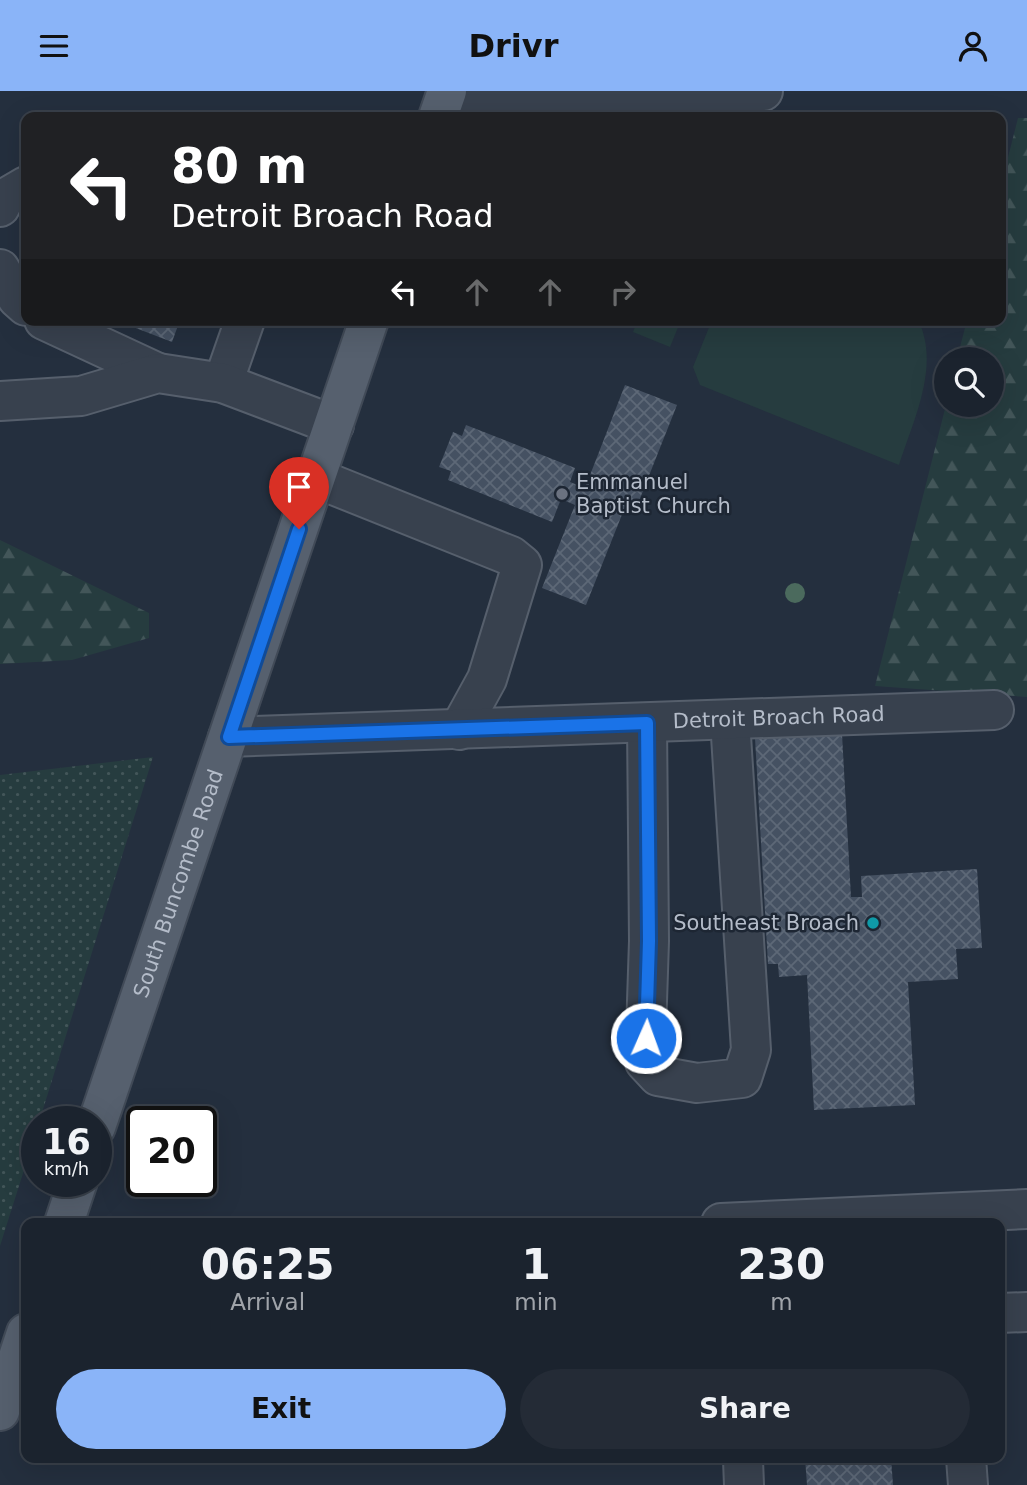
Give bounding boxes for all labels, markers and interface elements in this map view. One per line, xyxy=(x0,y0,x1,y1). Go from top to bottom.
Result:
icon: menu xyxy=(35,27,73,65)
text: Drivr xyxy=(469,27,558,65)
icon: person xyxy=(954,27,992,65)
text: 80 m xyxy=(171,138,307,195)
icon: left xyxy=(56,140,147,231)
text: Detroit Broach Road xyxy=(171,197,493,235)
icon: left xyxy=(385,273,423,311)
icon: ahead xyxy=(458,273,496,311)
icon: ahead xyxy=(531,273,569,311)
icon: right xyxy=(604,273,642,311)
map controls xyxy=(934,347,1004,417)
button: search xyxy=(934,347,1004,417)
pin xyxy=(269,457,329,529)
icon: arrive xyxy=(280,468,318,506)
place label: Emmanuel Baptist Church xyxy=(576,470,731,518)
marker: Emmanuel Baptist Church xyxy=(554,486,570,502)
street label: Detroit Broach Road xyxy=(672,702,885,733)
street label: South Buncombe Road xyxy=(129,766,228,1001)
place label: Southeast Broach xyxy=(673,911,859,935)
marker: Southeast Broach xyxy=(865,915,881,931)
position arrow xyxy=(609,1001,683,1075)
speed limit sign: 20 xyxy=(126,1106,217,1197)
text: 16 xyxy=(42,1122,91,1162)
text: km/h xyxy=(44,1158,89,1179)
text: 06:25 xyxy=(201,1240,335,1289)
text: 1 xyxy=(521,1240,551,1289)
text: 230 xyxy=(738,1240,825,1289)
text: Arrival xyxy=(230,1289,305,1315)
text: min xyxy=(514,1289,558,1315)
text: m xyxy=(770,1289,793,1315)
button: Exit xyxy=(56,1369,506,1449)
button: Share xyxy=(520,1369,970,1449)

